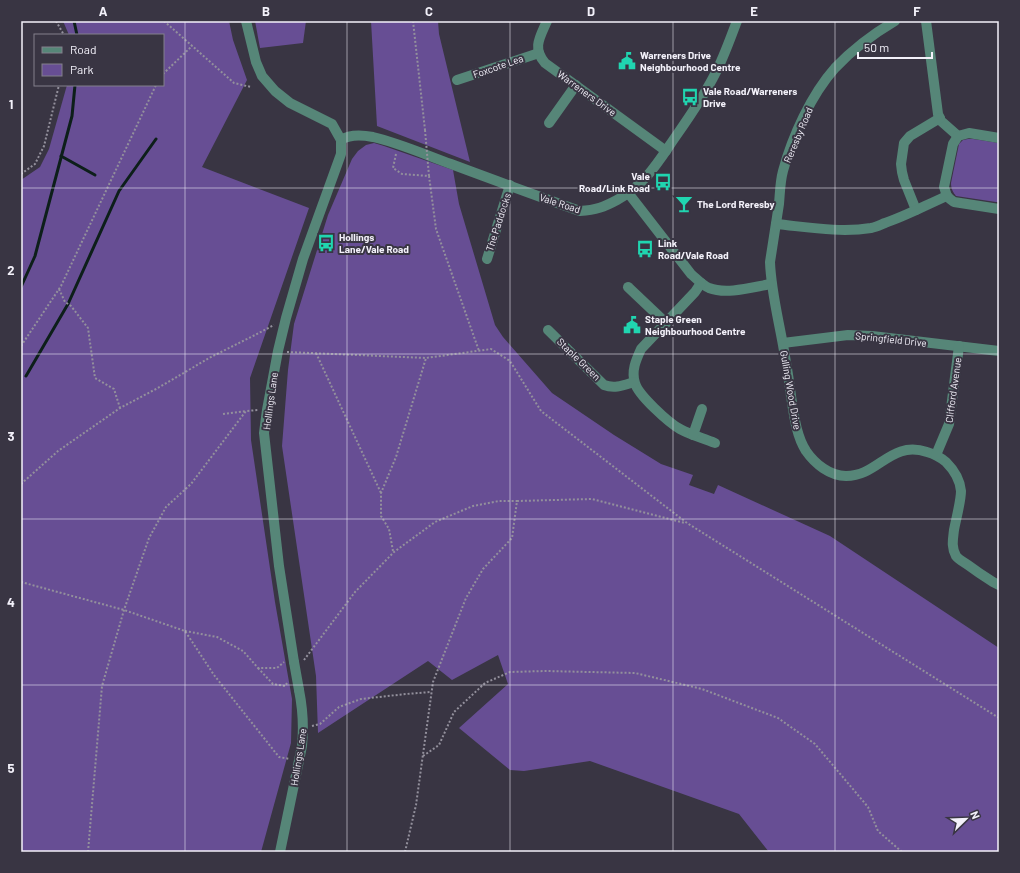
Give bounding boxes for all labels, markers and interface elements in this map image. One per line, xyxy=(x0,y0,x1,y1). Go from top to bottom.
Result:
text: A xyxy=(99,3,108,19)
text: B xyxy=(262,3,270,19)
text: C xyxy=(425,3,433,19)
text: D xyxy=(587,3,595,19)
text: E xyxy=(750,3,758,19)
text: F xyxy=(913,3,921,19)
legend xyxy=(34,34,164,86)
scale bar xyxy=(858,34,932,60)
text: 50 m xyxy=(864,40,889,54)
text: Road xyxy=(70,42,97,56)
place label: Warreners Drive Neighbourhood Centre xyxy=(640,49,741,73)
public building icon: Warreners Drive Neighbourhood Centre xyxy=(617,51,637,71)
street label: Foxcote Lea xyxy=(471,52,525,80)
text: Park xyxy=(70,62,94,76)
street label: Warreners Drive xyxy=(555,68,619,118)
place label: Vale Road/Warreners Drive xyxy=(703,85,797,109)
bus stop icon: Vale Road/Warreners Drive xyxy=(680,87,700,107)
text: 1 xyxy=(9,96,13,112)
street label: Reresby Road xyxy=(781,105,815,165)
place label: Vale Road/Link Road xyxy=(579,170,651,194)
bus stop icon: Vale Road/Link Road xyxy=(653,172,673,192)
street label: The Paddocks xyxy=(483,191,513,253)
street label: Vale Road xyxy=(538,191,582,215)
bar icon: The Lord Reresby xyxy=(674,194,694,214)
place label: The Lord Reresby xyxy=(697,198,775,210)
place label: Hollings Lane/Vale Road xyxy=(339,231,409,255)
bus stop icon: Hollings Lane/Vale Road xyxy=(316,233,336,253)
place label: Link Road/Vale Road xyxy=(658,237,729,261)
bus stop icon: Link Road/Vale Road xyxy=(635,239,655,259)
text: 2 xyxy=(7,262,15,278)
place label: Staple Green Neighbourhood Centre xyxy=(645,313,746,337)
public building icon: Staple Green Neighbourhood Centre xyxy=(622,315,642,335)
street label: Springfield Drive xyxy=(855,329,927,349)
street label: Staple Green xyxy=(555,335,603,383)
street label: Gulling Wood Drive xyxy=(778,349,804,431)
street label: Clifford Avenue xyxy=(942,357,964,423)
street label: Hollings Lane xyxy=(260,371,280,431)
text: 3 xyxy=(7,428,15,444)
text: 4 xyxy=(7,594,15,610)
street label: Hollings Lane xyxy=(288,727,308,787)
text: 5 xyxy=(7,760,15,776)
north arrow xyxy=(946,799,986,839)
text: N xyxy=(968,809,983,821)

